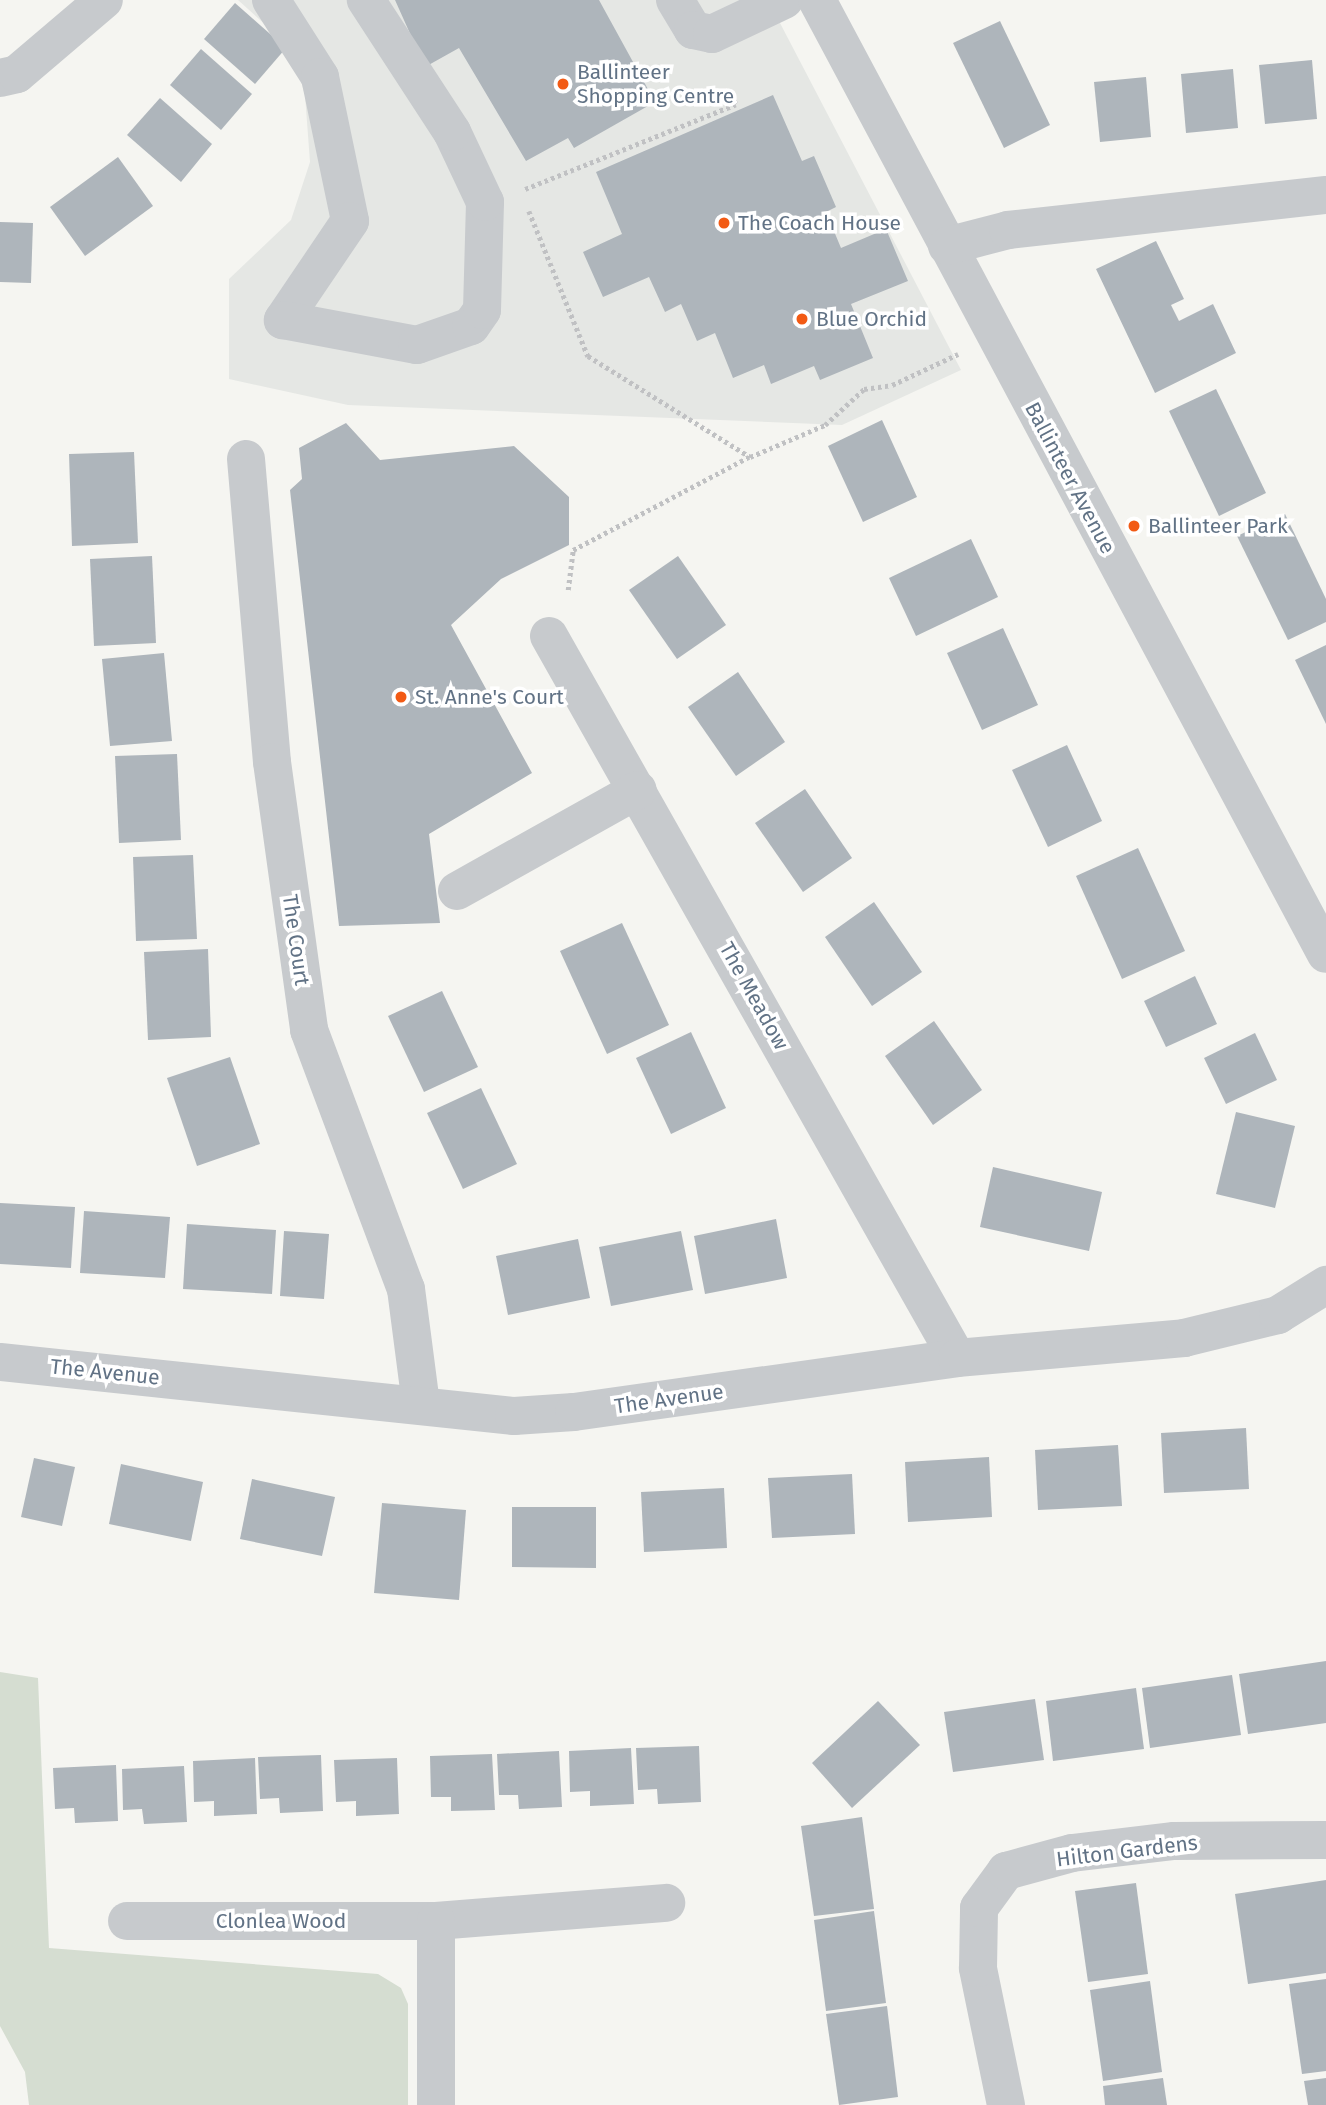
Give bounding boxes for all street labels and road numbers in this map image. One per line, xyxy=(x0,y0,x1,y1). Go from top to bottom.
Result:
street label: Ballinteer Avenue xyxy=(1019,398,1121,558)
street label: The Court xyxy=(277,893,315,987)
street label: The Meadow xyxy=(714,938,794,1054)
street label: The Avenue xyxy=(49,1354,161,1390)
street label: The Avenue xyxy=(613,1379,725,1419)
street label: Hilton Gardens xyxy=(1055,1830,1199,1872)
street label: Clonlea Wood xyxy=(216,1908,346,1934)

